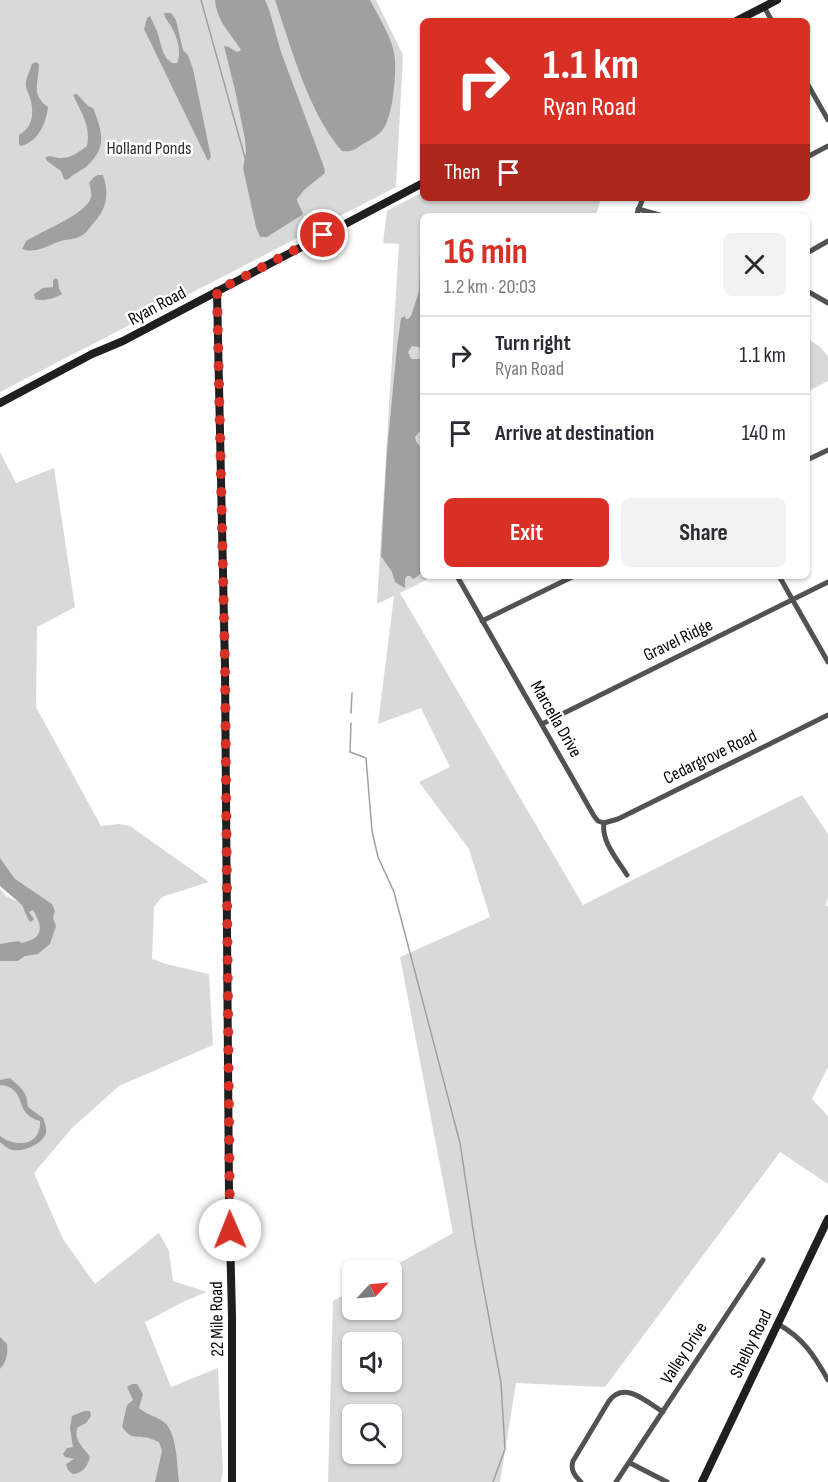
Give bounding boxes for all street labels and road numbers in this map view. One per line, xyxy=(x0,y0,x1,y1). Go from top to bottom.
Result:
street label: Ryan Road xyxy=(125,282,189,330)
street label: Gravel Ridge xyxy=(640,614,716,666)
street label: Marcella Drive xyxy=(526,677,586,761)
street label: Cedargrove Road xyxy=(660,725,760,789)
street label: 22 Mile Road xyxy=(206,1281,228,1357)
street label: Shelby Road xyxy=(726,1307,776,1381)
street label: Valley Drive xyxy=(656,1318,712,1388)

